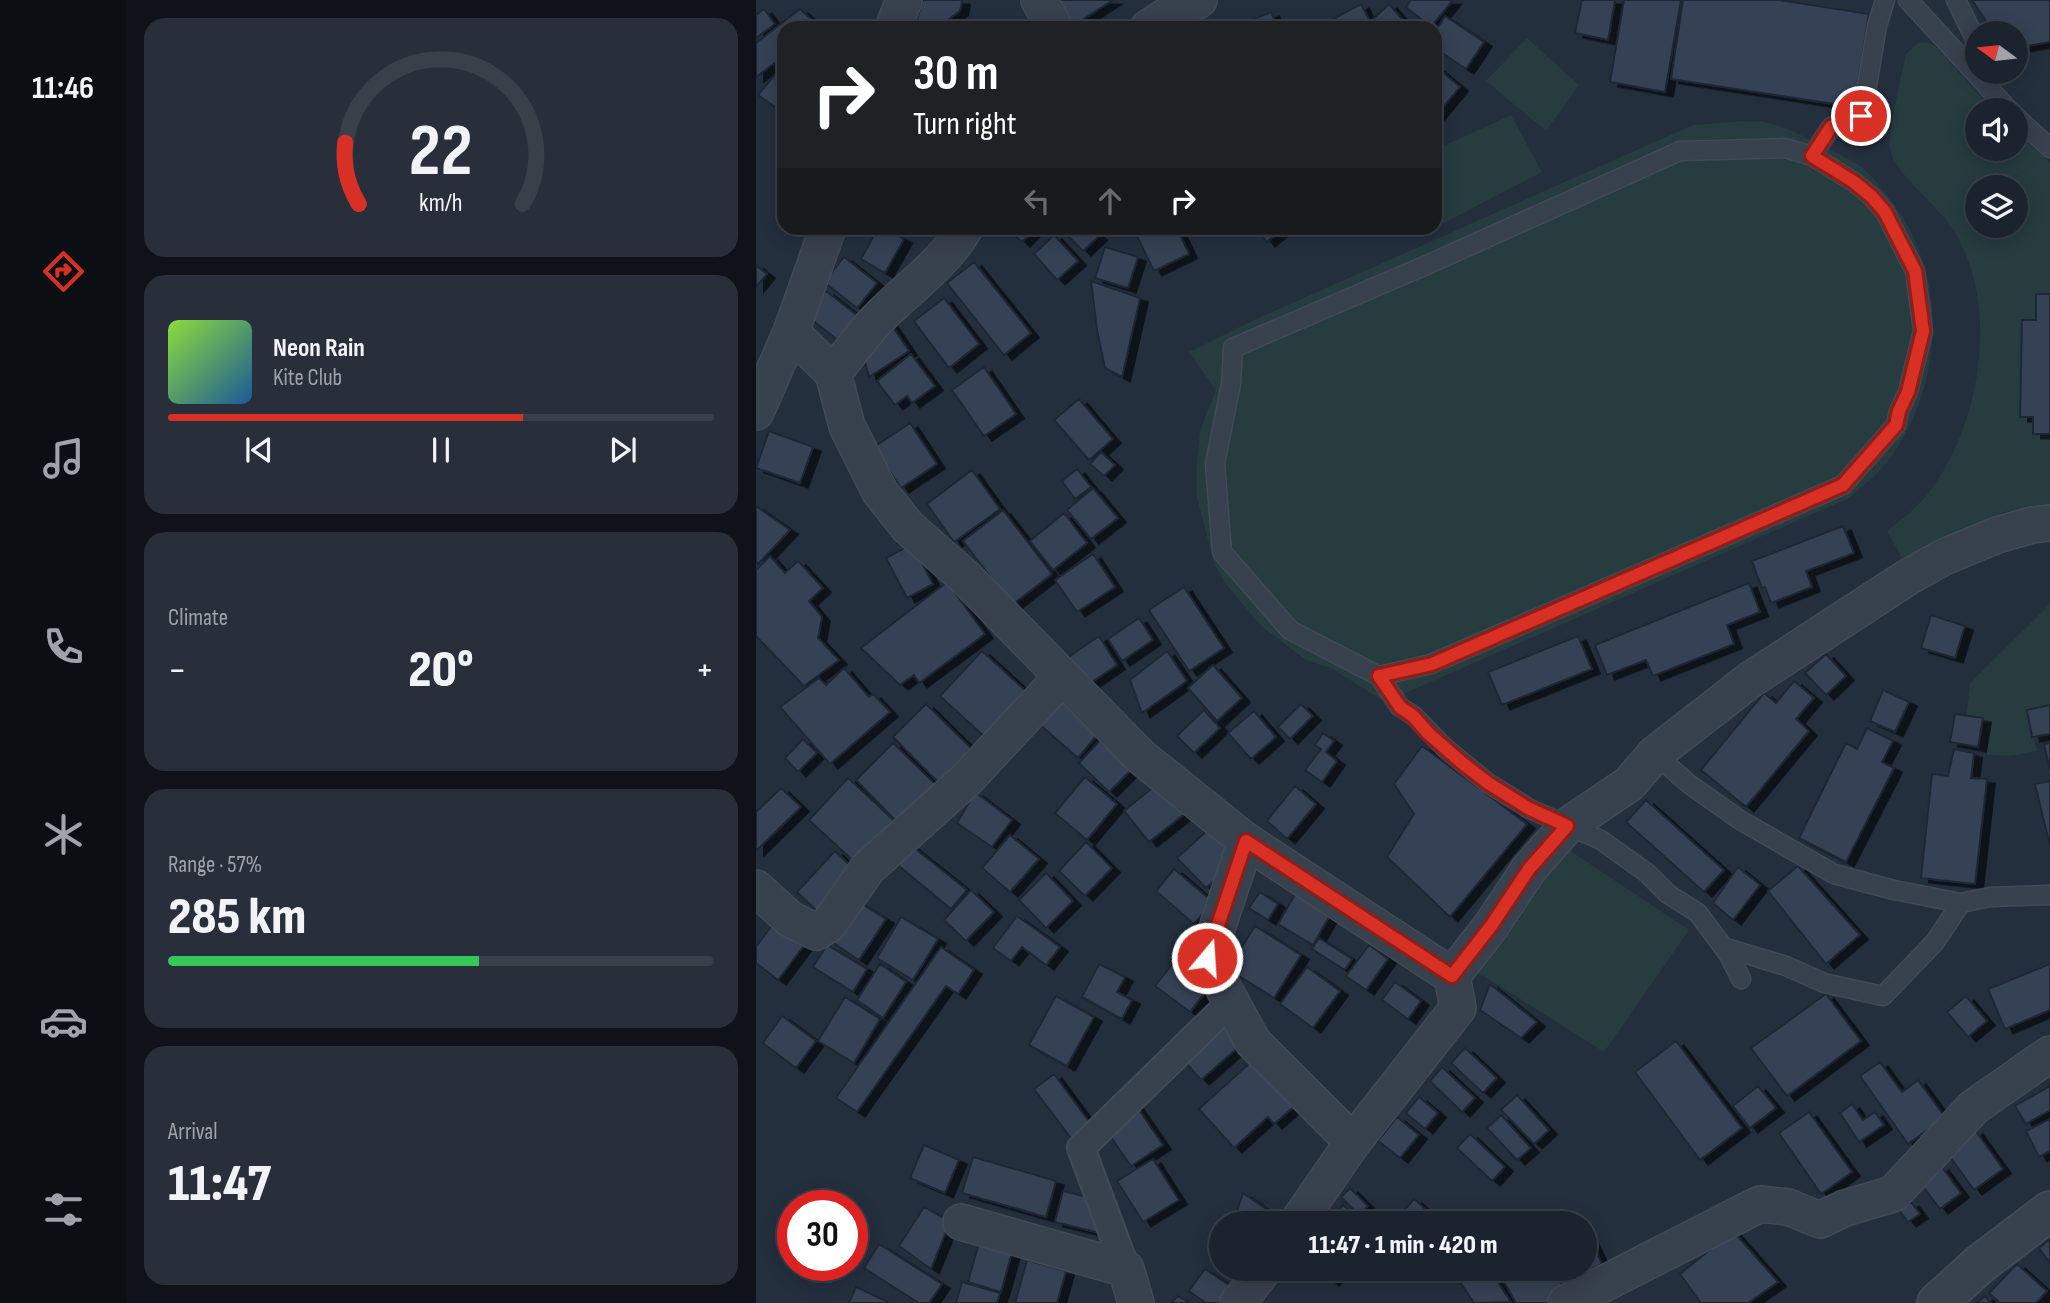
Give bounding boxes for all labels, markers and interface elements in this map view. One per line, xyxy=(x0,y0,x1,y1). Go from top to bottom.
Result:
north arrow xyxy=(1965,21,2028,84)
map controls xyxy=(1965,21,2028,238)
text: 30 m xyxy=(913,45,998,104)
icon: right xyxy=(798,49,889,140)
text: 11:46 xyxy=(32,69,94,108)
pin xyxy=(1831,86,1891,146)
icon: arrive xyxy=(1842,97,1880,135)
button: sound xyxy=(1965,98,2028,161)
text: Turn right xyxy=(913,105,1017,144)
text: 22 xyxy=(409,108,473,196)
button: layers xyxy=(1965,175,2028,238)
icon: left xyxy=(1018,182,1056,220)
icon: ahead xyxy=(1091,182,1129,220)
icon: right xyxy=(1164,182,1202,220)
text: km/h xyxy=(419,187,463,218)
icon: directions xyxy=(39,247,88,296)
text: Neon Rain xyxy=(273,333,365,364)
text: Kite Club xyxy=(273,364,342,392)
icon: previous xyxy=(240,431,278,469)
icon: pause xyxy=(422,431,460,469)
icon: next xyxy=(604,431,642,469)
icon: music xyxy=(39,434,88,483)
text: Climate xyxy=(168,604,228,632)
icon: phone xyxy=(39,622,88,671)
text: 20° xyxy=(408,639,474,702)
text: − xyxy=(168,648,187,693)
text: + xyxy=(695,648,714,693)
icon: climate xyxy=(39,810,88,859)
text: Range · 57% xyxy=(168,851,262,879)
text: 285 km xyxy=(168,886,306,949)
position arrow xyxy=(1170,921,1244,995)
icon: car xyxy=(39,997,88,1046)
text: Arrival xyxy=(168,1118,217,1146)
text: 11:47 xyxy=(168,1153,271,1216)
icon: filters xyxy=(39,1185,88,1234)
speed limit sign: 30 xyxy=(777,1190,868,1281)
text: 11:47 · 1 min · 420 m xyxy=(1309,1230,1497,1261)

